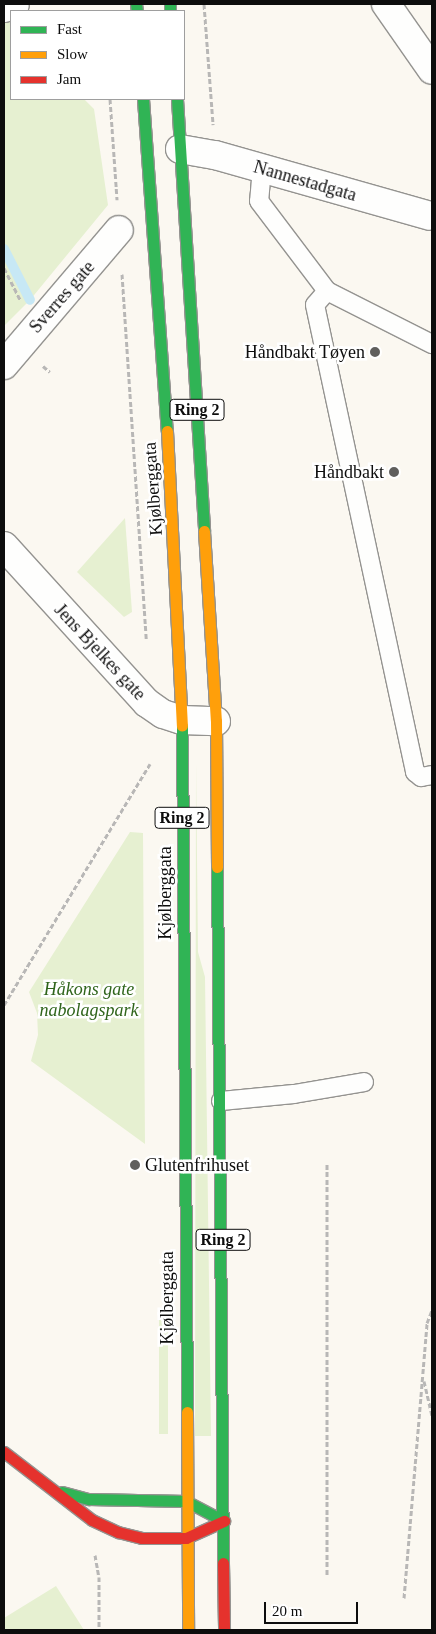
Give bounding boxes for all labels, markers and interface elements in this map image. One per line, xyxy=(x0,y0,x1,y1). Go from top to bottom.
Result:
legend xyxy=(10,10,185,100)
text: Fast xyxy=(57,21,82,37)
text: Slow xyxy=(57,46,88,62)
text: Jam xyxy=(57,71,81,87)
street label: Nannestadgata xyxy=(251,156,359,206)
street label: Sverres gate xyxy=(25,257,99,337)
place label: Håndbakt Tøyen xyxy=(245,341,365,363)
marker: Håndbakt Tøyen xyxy=(369,346,381,358)
road number: Ring 2 xyxy=(170,396,224,424)
street label: Kjølberggata xyxy=(139,442,167,536)
place label: Håndbakt xyxy=(314,461,384,483)
marker: Håndbakt xyxy=(388,466,400,478)
street label: Jens Bjelkes gate xyxy=(50,599,150,705)
road number: Ring 2 xyxy=(154,804,210,831)
street label: Kjølberggata xyxy=(154,846,176,940)
park label: Håkons gate nabolagspark xyxy=(40,979,138,1022)
place label: Glutenfrihuset xyxy=(145,1154,249,1176)
marker: Glutenfrihuset xyxy=(129,1159,141,1171)
road number: Ring 2 xyxy=(196,1226,250,1254)
street label: Kjølberggata xyxy=(156,1251,178,1345)
scale bar xyxy=(266,1592,360,1624)
text: 20 m xyxy=(272,1603,302,1619)

